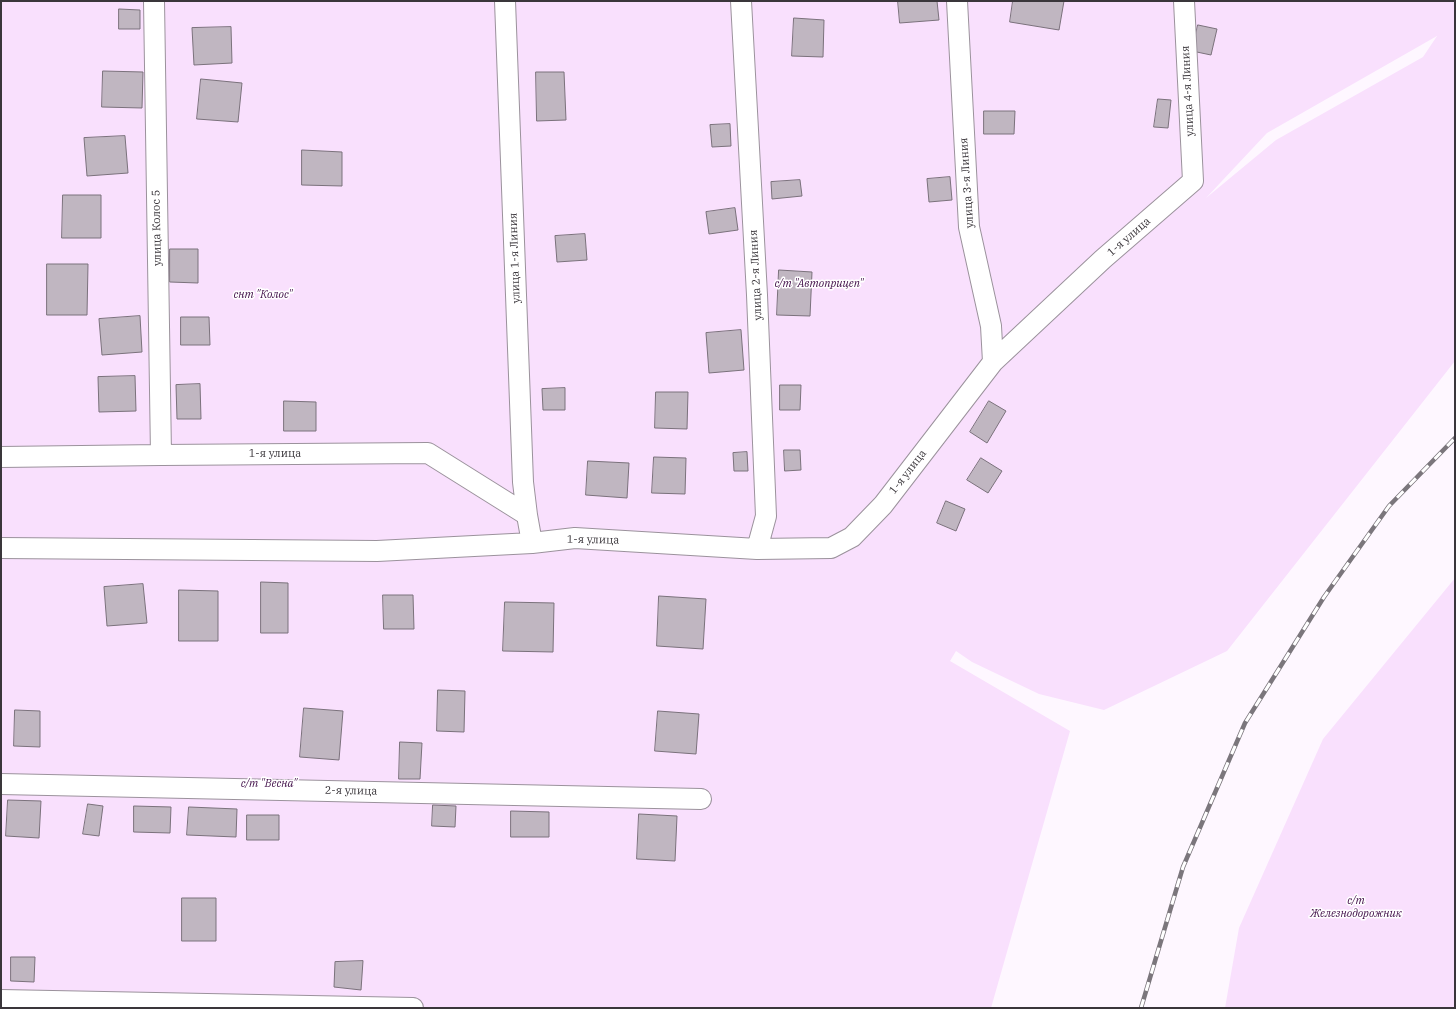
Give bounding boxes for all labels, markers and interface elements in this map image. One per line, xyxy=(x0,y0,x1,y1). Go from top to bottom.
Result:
street label: улица 4-я Линия xyxy=(1179,45,1197,137)
street label: улица 3-я Линия xyxy=(957,137,977,229)
street label: улица Колос 5 xyxy=(150,190,164,266)
street label: улица 1-я Линия xyxy=(507,212,523,304)
street label: 1-я улица xyxy=(1105,215,1153,259)
street label: улица 2-я Линия xyxy=(747,229,765,321)
park label: с/т "Автоприцеп" xyxy=(774,277,864,291)
park label: снт "Колос" xyxy=(233,288,293,302)
street label: 1-я улица xyxy=(249,447,301,461)
street label: 1-я улица xyxy=(887,447,929,497)
street label: 1-я улица xyxy=(567,533,619,547)
park label: с/т "Весна" xyxy=(241,777,297,791)
street label: 2-я улица xyxy=(325,784,377,798)
park label: с/т Железнодорожник xyxy=(1310,894,1402,920)

